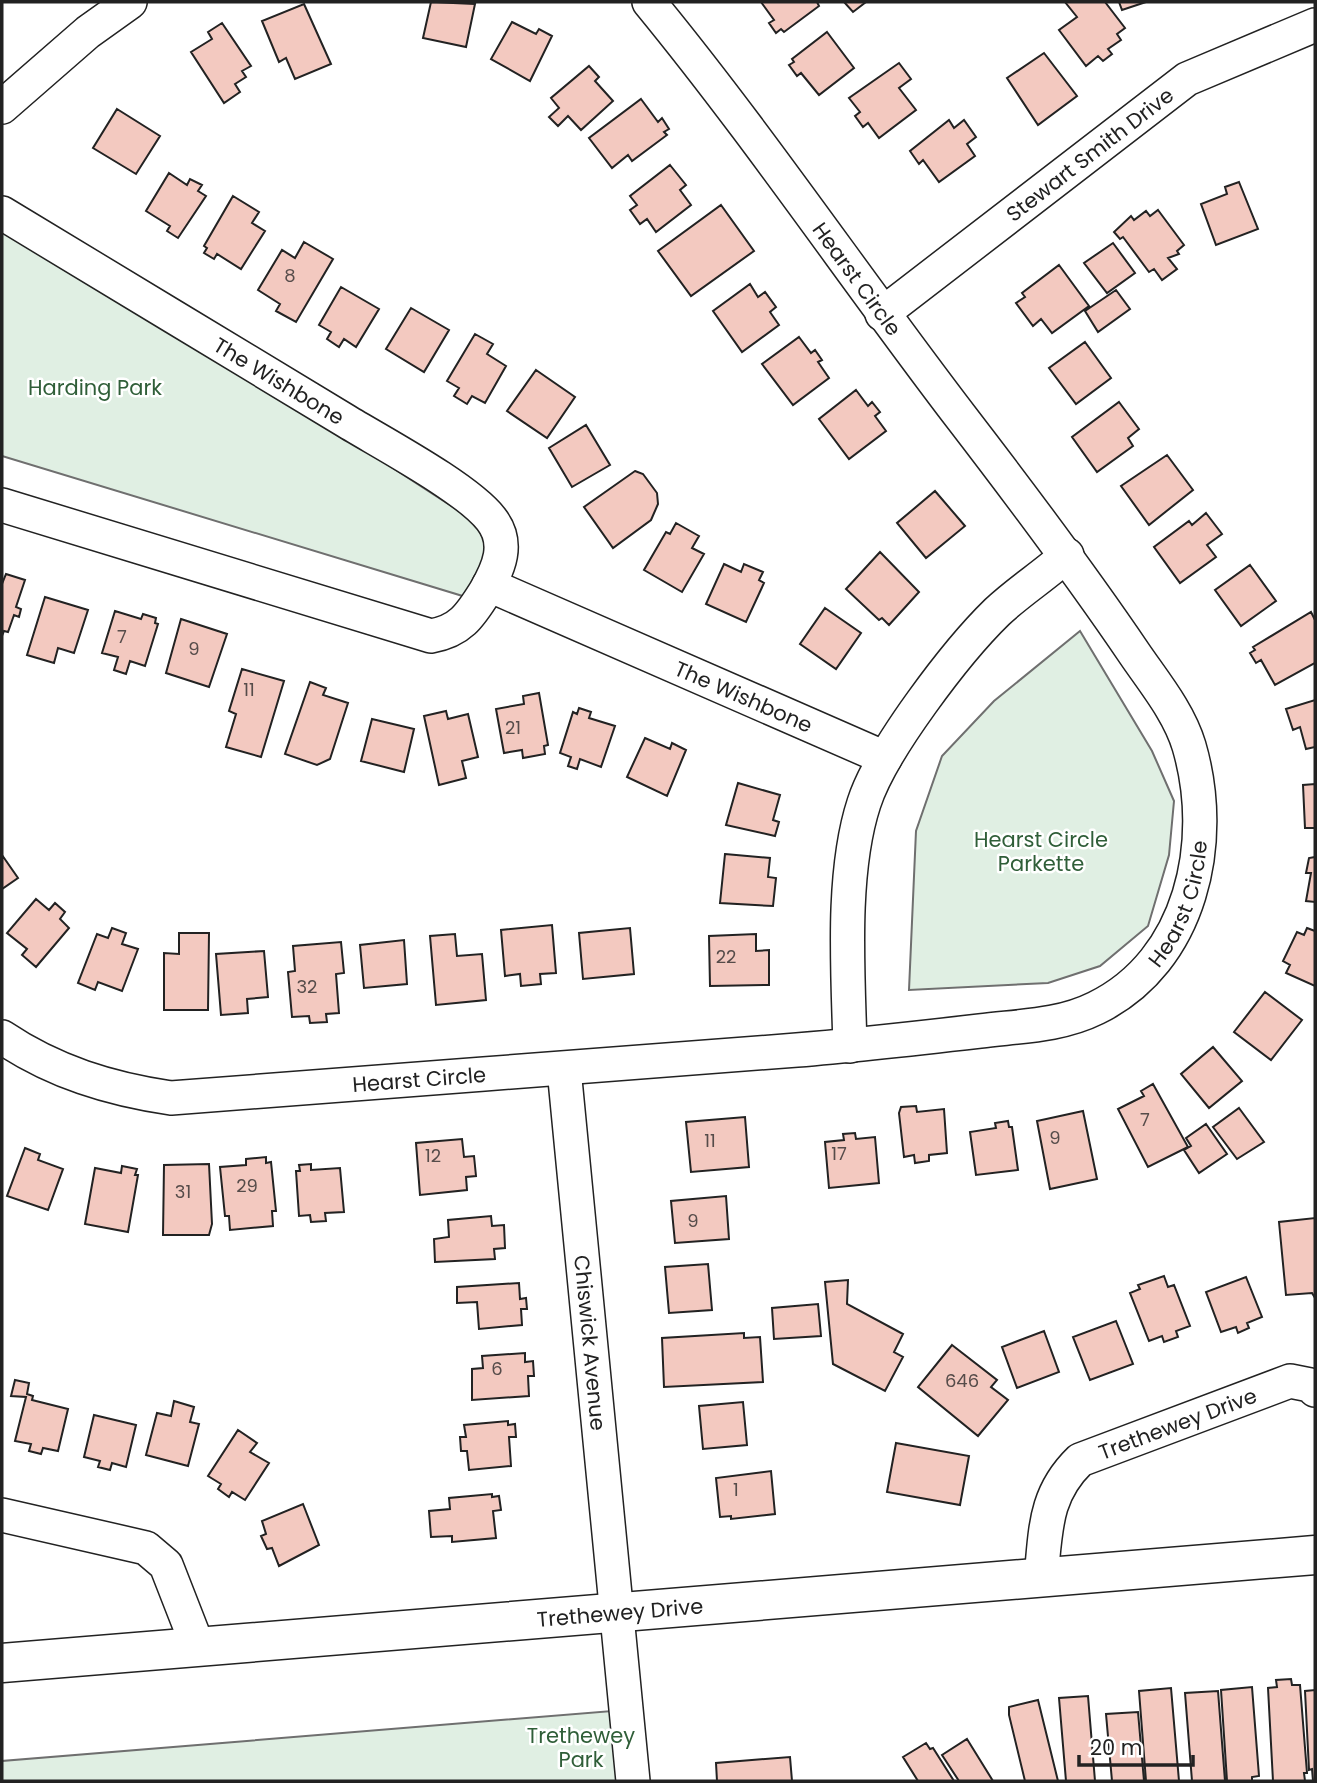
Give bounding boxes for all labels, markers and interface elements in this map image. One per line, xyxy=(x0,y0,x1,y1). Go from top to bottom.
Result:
street label: Stewart Smith Drive xyxy=(1000,80,1179,228)
street label: Hearst Circle xyxy=(806,216,908,342)
house number: 8 xyxy=(284,263,296,288)
street label: The Wishbone xyxy=(208,330,350,431)
park label: Harding Park xyxy=(28,373,162,402)
house number: 7 xyxy=(117,624,127,649)
house number: 9 xyxy=(188,636,200,661)
street label: The Wishbone xyxy=(670,653,817,739)
house number: 11 xyxy=(243,677,255,702)
house number: 21 xyxy=(505,715,521,740)
park label: Hearst Circle Parkette xyxy=(974,825,1108,878)
street label: Hearst Circle xyxy=(1141,839,1214,973)
house number: 22 xyxy=(716,944,736,969)
house number: 32 xyxy=(297,974,317,999)
street label: Hearst Circle xyxy=(351,1059,487,1099)
house number: 7 xyxy=(1140,1107,1150,1132)
house number: 9 xyxy=(1049,1125,1061,1150)
house number: 11 xyxy=(704,1128,716,1153)
house number: 17 xyxy=(831,1141,847,1166)
house number: 12 xyxy=(425,1143,441,1168)
house number: 29 xyxy=(236,1173,258,1198)
house number: 31 xyxy=(175,1179,191,1204)
house number: 9 xyxy=(687,1208,699,1233)
street label: Chiswick Avenue xyxy=(568,1254,613,1432)
house number: 6 xyxy=(491,1356,503,1381)
house number: 646 xyxy=(945,1368,979,1393)
street label: Trethewey Drive xyxy=(1094,1380,1261,1466)
house number: 1 xyxy=(733,1477,739,1502)
street label: Trethewey Drive xyxy=(536,1591,704,1633)
park label: Trethewey Park xyxy=(527,1721,635,1774)
scale bar xyxy=(1079,1724,1193,1768)
text: 20 m xyxy=(1090,1733,1143,1762)

